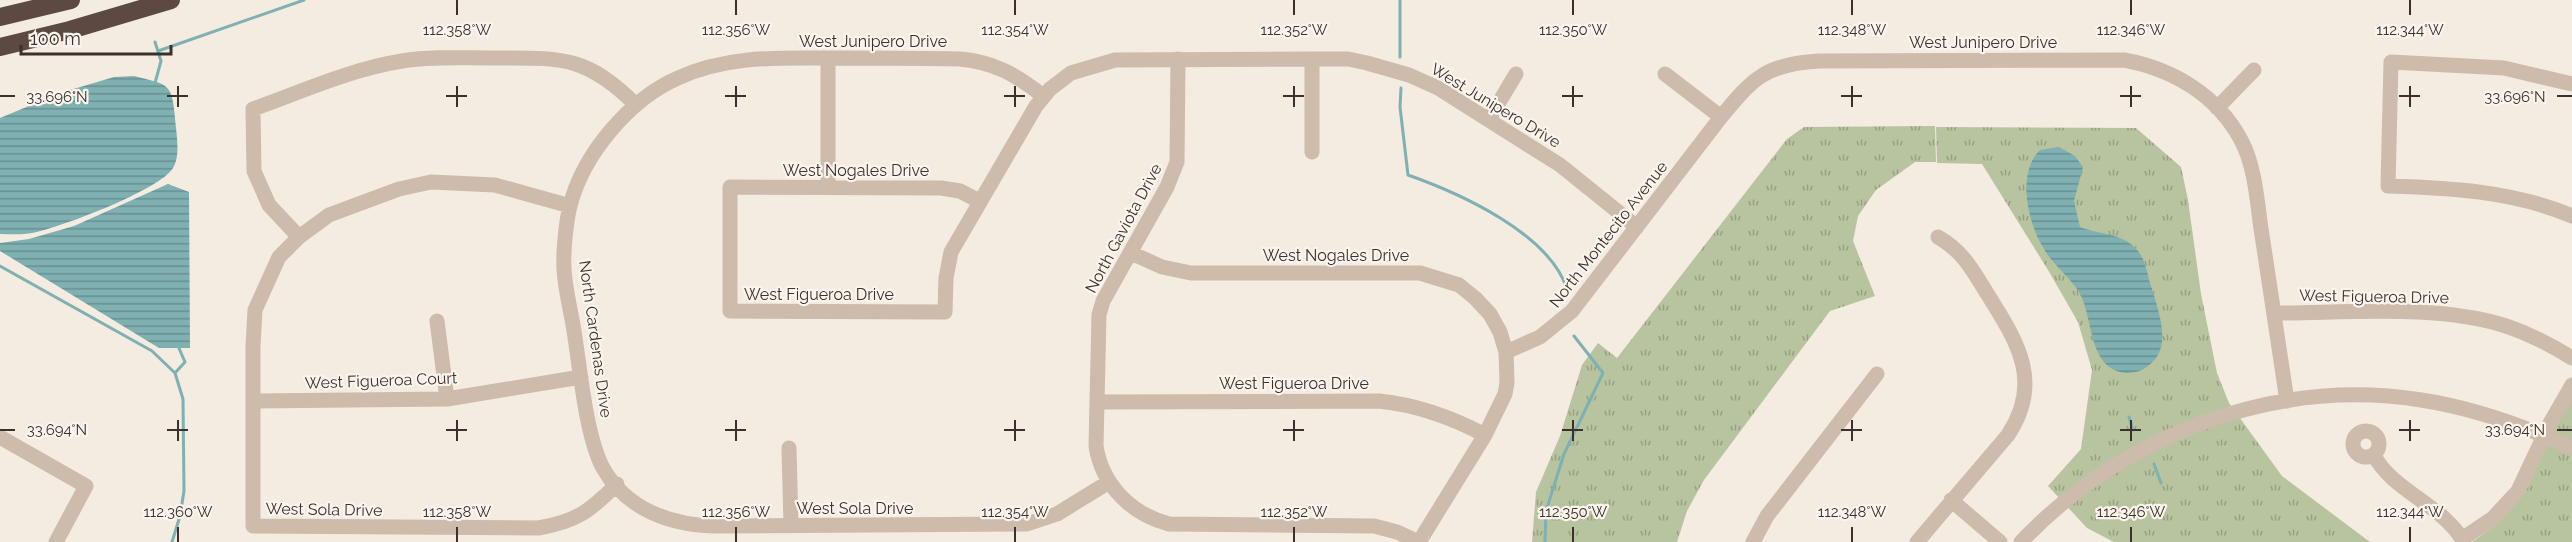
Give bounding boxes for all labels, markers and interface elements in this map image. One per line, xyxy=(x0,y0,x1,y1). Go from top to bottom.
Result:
scale bar xyxy=(21,18,171,56)
text: 112.358°W xyxy=(423,21,491,39)
text: 112.356°W xyxy=(702,21,771,39)
text: 112.354°W xyxy=(981,21,1049,39)
text: 112.352°W xyxy=(1261,21,1328,39)
text: 112.350°W xyxy=(1539,21,1607,39)
text: 112.348°W xyxy=(1818,21,1886,39)
text: 112.346°W xyxy=(2097,21,2166,39)
text: 112.344°W xyxy=(2376,21,2444,39)
text: 100 m xyxy=(30,28,81,49)
street label: West Junipero Drive xyxy=(799,32,947,51)
street label: West Junipero Drive xyxy=(1909,33,2057,52)
street label: West Junipero Drive xyxy=(1427,59,1564,152)
text: 33.696°N xyxy=(26,88,88,106)
text: 33.696°N xyxy=(2484,88,2546,106)
street label: North Montecito Avenue xyxy=(1545,157,1671,311)
street label: North Gaviota Drive xyxy=(1081,160,1166,296)
street label: West Nogales Drive xyxy=(783,161,929,180)
street label: West Nogales Drive xyxy=(1263,246,1409,265)
street label: North Cardenas Drive xyxy=(575,259,616,419)
street label: West Figueroa Drive xyxy=(744,285,894,304)
street label: West Figueroa Drive xyxy=(2299,286,2449,307)
street label: West Figueroa Court xyxy=(304,368,458,393)
street label: West Figueroa Drive xyxy=(1219,374,1369,393)
text: 33.694°N xyxy=(27,421,87,439)
text: 33.694°N xyxy=(2485,421,2545,439)
street label: West Sola Drive xyxy=(265,499,383,520)
street label: West Sola Drive xyxy=(797,499,913,518)
text: 112.360°W xyxy=(143,503,213,521)
text: 112.358°W xyxy=(423,503,491,521)
text: 112.356°W xyxy=(702,503,771,521)
text: 112.354°W xyxy=(981,503,1049,521)
text: 112.352°W xyxy=(1261,503,1328,521)
text: 112.350°W xyxy=(1539,503,1607,521)
text: 112.348°W xyxy=(1818,503,1886,521)
text: 112.346°W xyxy=(2097,503,2166,521)
text: 112.344°W xyxy=(2376,503,2444,521)

